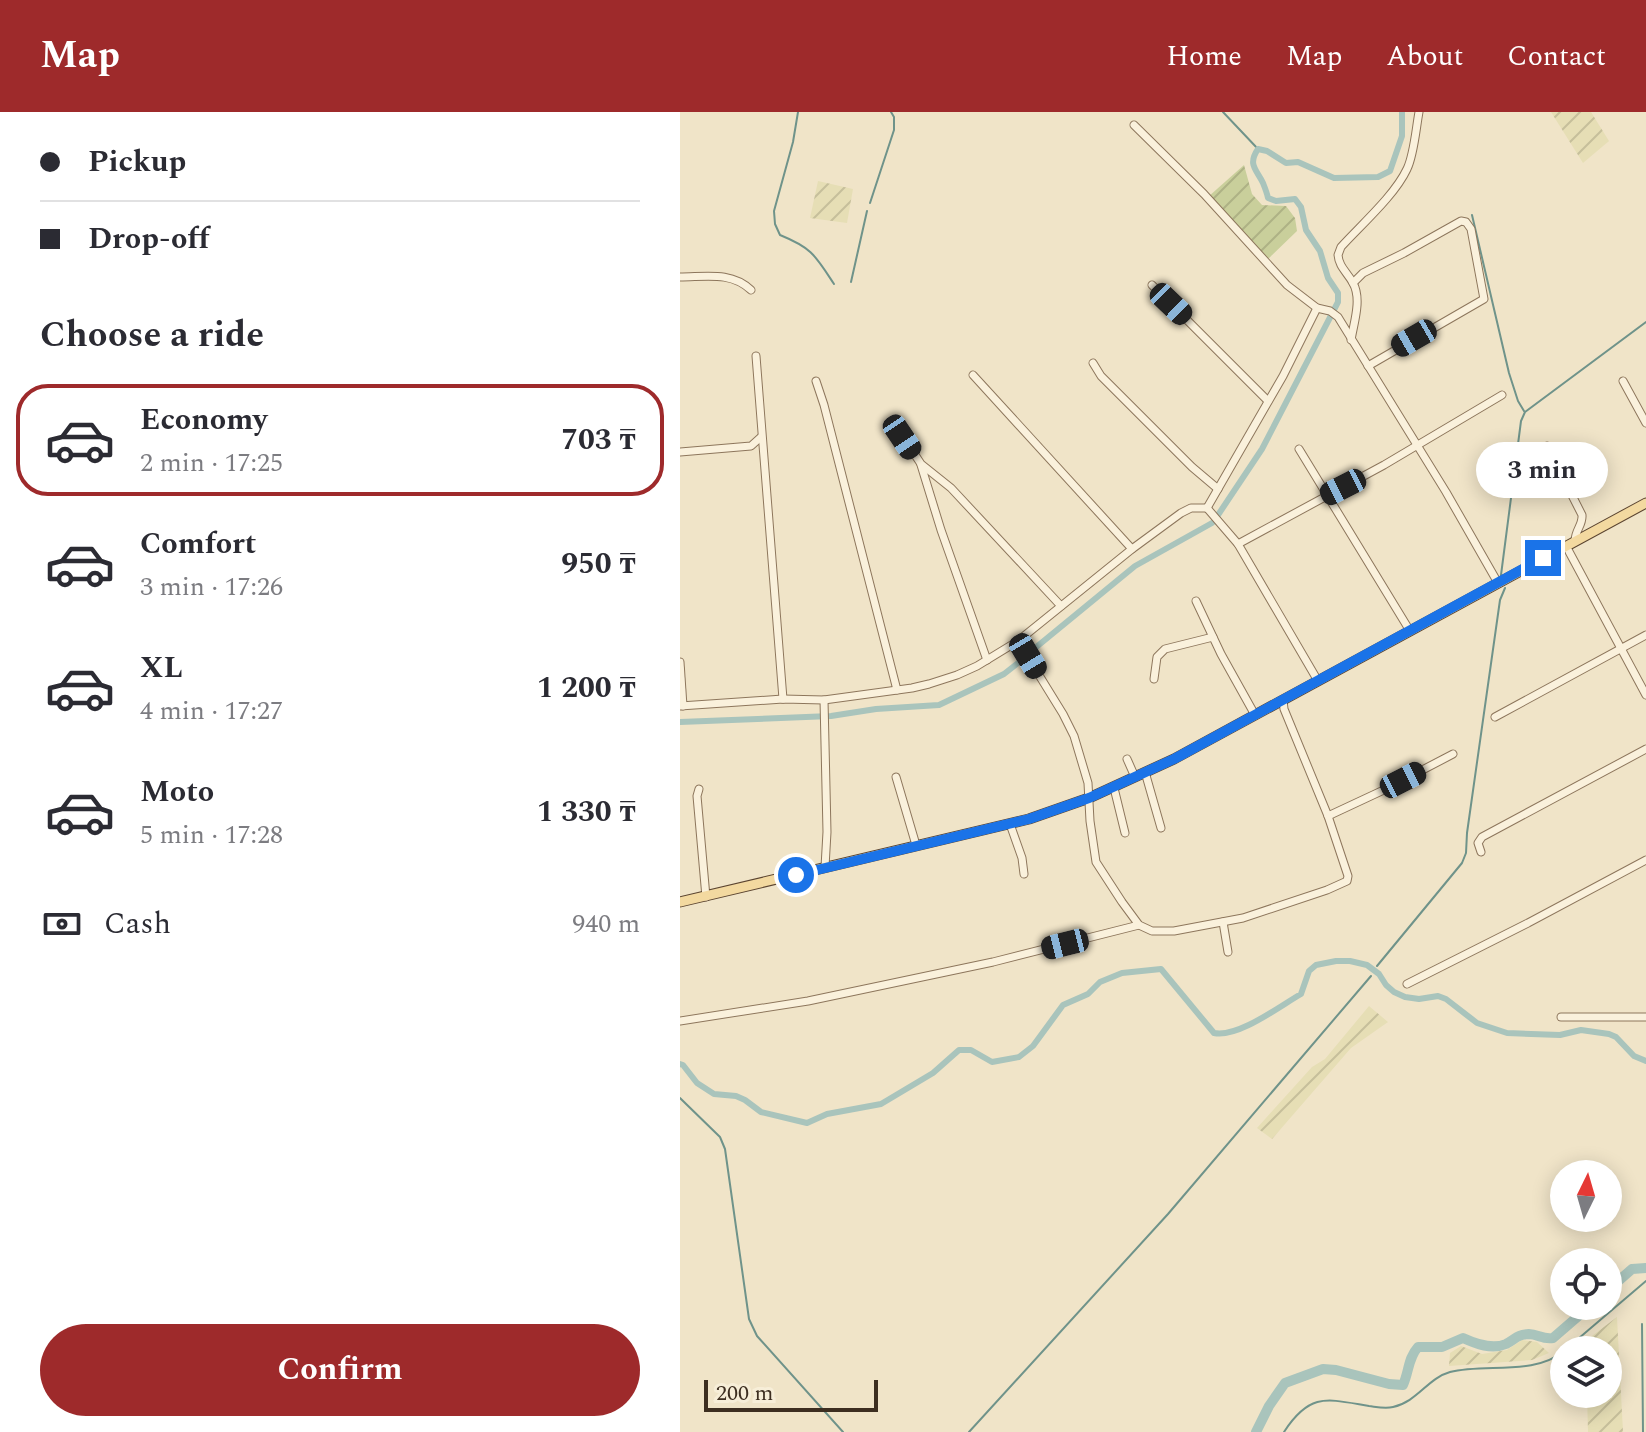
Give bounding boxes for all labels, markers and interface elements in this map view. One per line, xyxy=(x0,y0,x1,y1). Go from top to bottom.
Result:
text: Map xyxy=(40,27,120,85)
text: Home xyxy=(1166,35,1242,78)
text: Map xyxy=(1286,35,1342,78)
text: About xyxy=(1386,35,1463,78)
text: Contact xyxy=(1507,35,1606,78)
text: Pickup xyxy=(88,139,186,185)
text: Drop-off xyxy=(88,216,209,262)
car xyxy=(1145,279,1197,329)
text: Choose a ride xyxy=(40,308,264,363)
car xyxy=(1387,316,1441,360)
text: Economy xyxy=(140,397,267,443)
icon: car xyxy=(44,404,116,476)
car xyxy=(879,410,925,464)
text: 703 ₸ xyxy=(561,417,636,463)
callout: 3 min xyxy=(1477,442,1609,498)
text: 2 min · 17:25 xyxy=(140,443,283,483)
text: 3 min xyxy=(1507,450,1577,490)
car xyxy=(1316,465,1370,509)
text: Comfort xyxy=(140,521,256,567)
icon: car xyxy=(44,528,116,600)
route end xyxy=(1525,540,1561,576)
text: 950 ₸ xyxy=(561,541,636,587)
text: 3 min · 17:26 xyxy=(140,567,283,607)
car xyxy=(1005,629,1051,683)
text: XL xyxy=(140,645,183,691)
icon: car xyxy=(44,652,116,724)
text: 1 200 ₸ xyxy=(537,665,636,711)
text: 4 min · 17:27 xyxy=(140,691,283,731)
car xyxy=(1376,758,1430,802)
text: Moto xyxy=(140,769,214,815)
icon: car xyxy=(44,776,116,848)
text: 1 330 ₸ xyxy=(537,789,636,835)
text: 5 min · 17:28 xyxy=(140,815,283,855)
route start xyxy=(778,857,814,893)
text: Cash xyxy=(104,901,171,947)
icon: cash xyxy=(40,902,84,946)
text: 940 m xyxy=(572,904,640,944)
car xyxy=(1039,927,1091,961)
north arrow xyxy=(1550,1160,1622,1232)
map controls xyxy=(1550,1160,1622,1408)
button: locate xyxy=(1550,1248,1622,1320)
button: Confirm xyxy=(40,1324,640,1416)
button: layers xyxy=(1550,1336,1622,1408)
scale bar xyxy=(704,1376,878,1412)
text: 200 m xyxy=(716,1377,773,1410)

